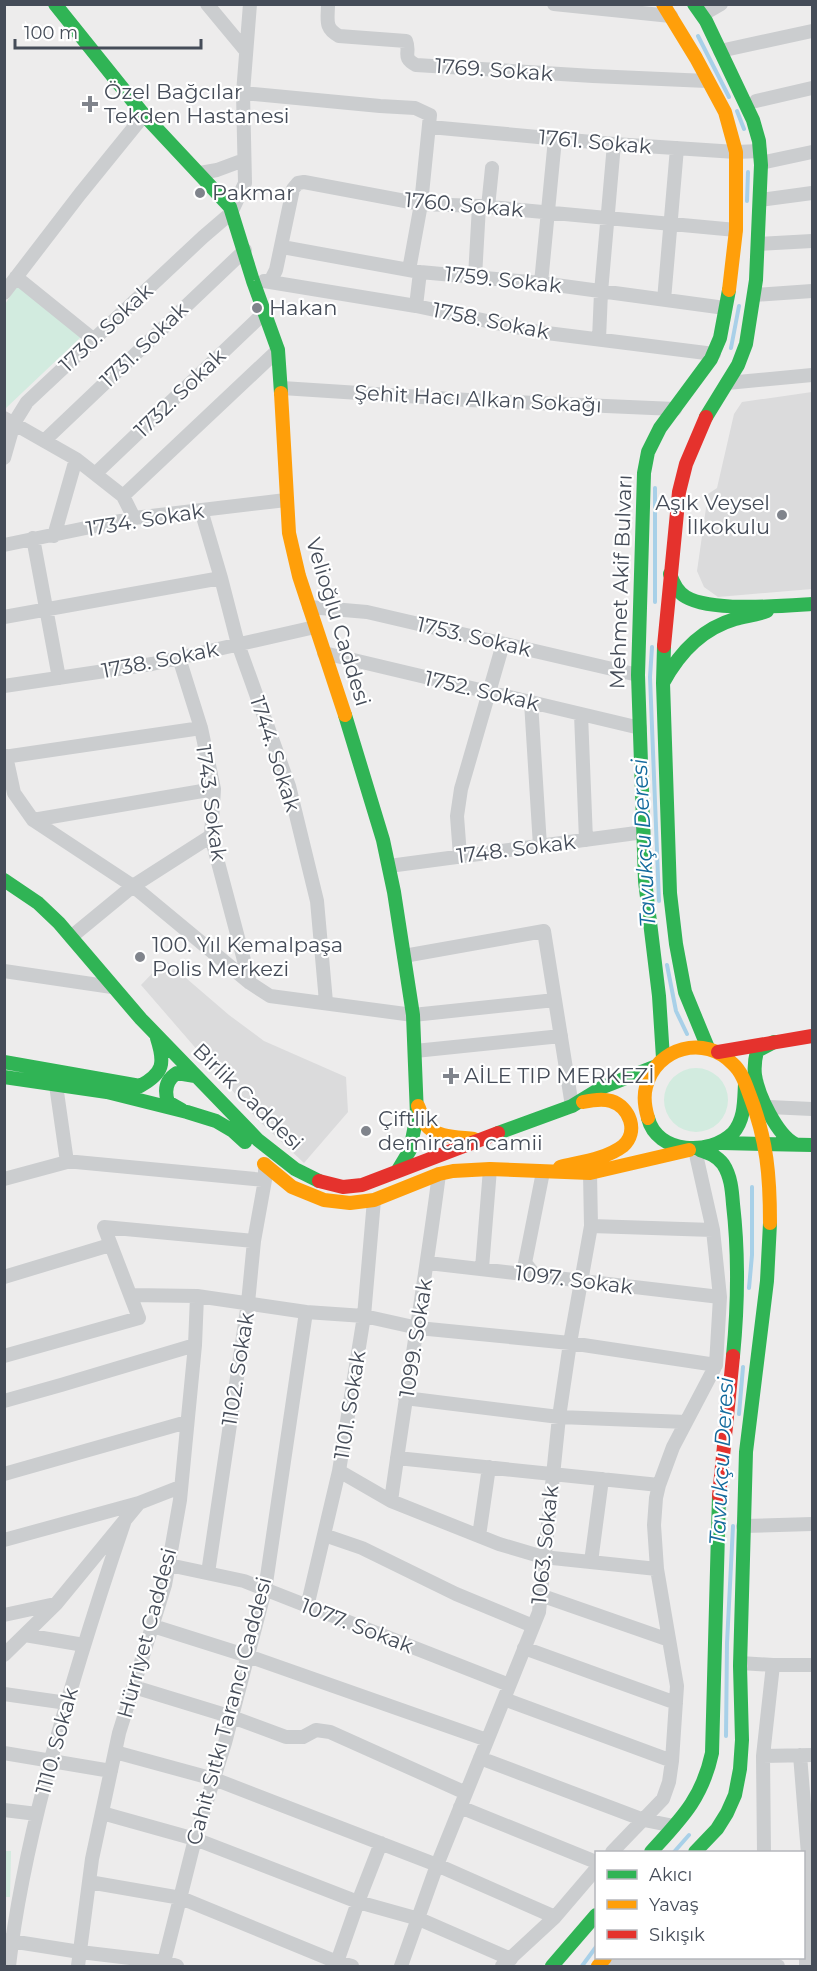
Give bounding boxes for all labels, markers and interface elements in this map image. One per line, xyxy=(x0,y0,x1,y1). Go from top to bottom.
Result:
scale bar xyxy=(15,12,201,50)
text: 100 m xyxy=(24,22,78,44)
street label: 1769. Sokak xyxy=(434,53,554,86)
place label: Özel Bağcılar Tekden Hastanesi xyxy=(104,79,289,128)
marker: Özel Bağcılar Tekden Hastanesi xyxy=(81,95,99,113)
street label: 1761. Sokak xyxy=(538,124,653,159)
place label: Pakmar xyxy=(212,180,295,205)
marker: Pakmar xyxy=(193,186,207,200)
street label: 1760. Sokak xyxy=(404,187,525,222)
street label: 1759. Sokak xyxy=(443,261,563,298)
street label: 1730. Sokak xyxy=(54,278,158,377)
place label: Hakan xyxy=(269,295,337,320)
street label: 1731. Sokak xyxy=(94,296,193,393)
street label: 1758. Sokak xyxy=(431,297,552,344)
marker: Hakan xyxy=(250,301,264,315)
street label: 1732. Sokak xyxy=(129,343,231,442)
street label: Şehit Hacı Alkan Sokağı xyxy=(354,380,602,417)
street label: Mehmet Akif Bulvarı xyxy=(604,474,637,690)
place label: Aşık Veysel İlkokulu xyxy=(655,490,770,539)
street label: 1734. Sokak xyxy=(84,498,206,541)
marker: Aşık Veysel İlkokulu xyxy=(775,508,789,522)
street label: Velioğlu Caddesi xyxy=(301,535,376,709)
street label: 1753. Sokak xyxy=(415,611,534,662)
street label: 1738. Sokak xyxy=(99,636,221,683)
street label: 1752. Sokak xyxy=(422,665,542,716)
street label: 1744. Sokak xyxy=(245,693,306,815)
street label: 1743. Sokak xyxy=(191,743,232,863)
water label: Tavukçu Deresi xyxy=(626,758,661,928)
street label: 1748. Sokak xyxy=(455,829,577,868)
place label: 100. Yıl Kemalpaşa Polis Merkezi xyxy=(152,932,343,981)
marker: 100. Yıl Kemalpaşa Polis Merkezi xyxy=(133,950,147,964)
street label: Birlik Caddesi xyxy=(188,1038,309,1155)
place label: AİLE TIP MERKEZİ xyxy=(464,1063,655,1088)
marker: AİLE TIP MERKEZİ xyxy=(442,1067,460,1085)
place label: Çiftlik demircan camii xyxy=(378,1106,543,1155)
marker: Çiftlik demircan camii xyxy=(359,1124,373,1138)
street label: 1097. Sokak xyxy=(514,1260,635,1299)
street label: 1099. Sokak xyxy=(394,1276,437,1399)
street label: 1102. Sokak xyxy=(216,1310,259,1427)
street label: 1101. Sokak xyxy=(329,1348,371,1461)
water label: Tavukçu Deresi xyxy=(704,1376,739,1546)
street label: 1063. Sokak xyxy=(526,1484,563,1606)
street label: Hürriyet Caddesi xyxy=(112,1545,181,1721)
street label: Cahit Sıtkı Tarancı Caddesi xyxy=(181,1574,276,1848)
street label: 1077. Sokak xyxy=(297,1593,417,1659)
street label: 1110. Sokak xyxy=(30,1684,83,1797)
legend xyxy=(595,1851,805,1959)
text: Akıcı xyxy=(649,1864,692,1886)
text: Yavaş xyxy=(649,1894,699,1916)
text: Sıkışık xyxy=(649,1924,705,1946)

